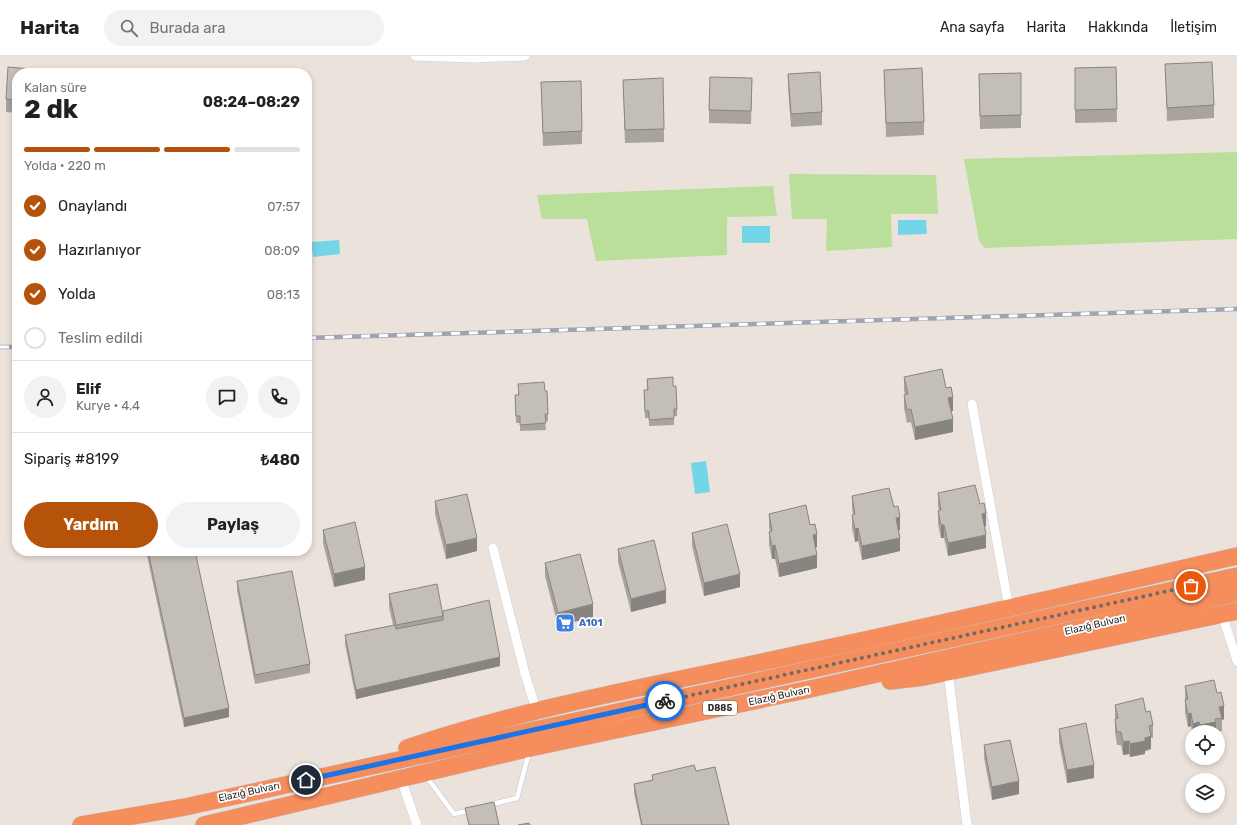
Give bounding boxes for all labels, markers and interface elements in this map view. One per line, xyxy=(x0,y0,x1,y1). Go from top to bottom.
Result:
search box xyxy=(104,10,384,46)
text: Harita xyxy=(20,16,80,39)
icon: search xyxy=(118,17,140,39)
text: Burada ara xyxy=(150,19,225,37)
text: Ana sayfa xyxy=(940,19,1004,36)
text: Harita xyxy=(1026,19,1066,36)
text: Hakkında xyxy=(1088,19,1148,36)
text: İletişim xyxy=(1170,19,1217,36)
text: Kalan süre xyxy=(24,80,87,95)
text: 08:24–08:29 xyxy=(203,93,300,111)
text: 2 dk xyxy=(24,94,78,125)
text: Yolda · 220 m xyxy=(24,158,106,173)
icon: check xyxy=(24,195,46,217)
text: Onaylandı xyxy=(58,197,127,215)
text: 07:57 xyxy=(267,199,300,214)
icon: check xyxy=(24,239,46,261)
text: Hazırlanıyor xyxy=(58,241,141,259)
text: 08:09 xyxy=(264,243,300,258)
icon: check xyxy=(24,283,46,305)
text: Yolda xyxy=(58,285,96,303)
text: 08:13 xyxy=(267,287,300,302)
text: Teslim edildi xyxy=(58,329,143,347)
button: person xyxy=(24,376,66,418)
button: chat xyxy=(206,376,248,418)
button: phone xyxy=(258,376,300,418)
text: Elif xyxy=(76,380,101,398)
text: Kurye · 4.4 xyxy=(76,398,140,413)
text: Sipariş #8199 xyxy=(24,450,119,468)
text: ₺480 xyxy=(261,451,300,469)
button: Yardım xyxy=(24,502,158,548)
button: Paylaş xyxy=(166,502,300,548)
pin xyxy=(1174,569,1208,603)
icon: bag xyxy=(1180,575,1202,597)
supermarket icon: A101 xyxy=(554,612,576,634)
street label: Elazığ Bulvarı xyxy=(1063,612,1127,638)
place label: A101 xyxy=(579,617,603,629)
courier xyxy=(645,681,685,721)
street label: Elazığ Bulvarı xyxy=(747,684,811,708)
icon: bike xyxy=(654,690,676,712)
road number: D885 xyxy=(703,701,737,715)
map controls xyxy=(1185,725,1225,813)
button: locate xyxy=(1185,725,1225,765)
pin xyxy=(289,763,323,797)
icon: home xyxy=(295,769,317,791)
button: layers xyxy=(1185,773,1225,813)
street label: Elazığ Bulvarı xyxy=(217,780,281,804)

